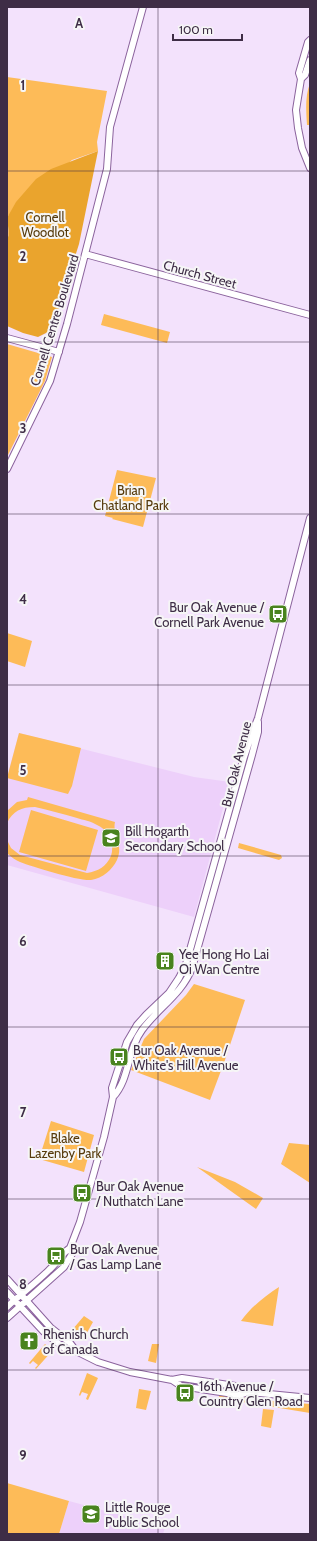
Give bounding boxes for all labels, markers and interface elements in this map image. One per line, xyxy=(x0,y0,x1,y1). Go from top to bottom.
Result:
text: A xyxy=(75,15,84,31)
scale bar xyxy=(173,16,242,42)
text: 100 m xyxy=(179,22,213,37)
text: 1 xyxy=(21,77,25,93)
park label: Cornell Woodlot xyxy=(21,209,69,240)
text: 2 xyxy=(20,248,27,264)
street label: Cornell Centre Boulevard xyxy=(26,252,82,388)
street label: Church Street xyxy=(162,257,239,292)
text: 3 xyxy=(19,420,27,436)
park label: Brian Chatland Park xyxy=(93,482,169,513)
text: 4 xyxy=(19,591,27,607)
place label: Bur Oak Avenue / Cornell Park Avenue xyxy=(154,599,265,630)
bus stop icon: Bur Oak Avenue / Cornell Park Avenue xyxy=(267,603,289,625)
street label: Bur Oak Avenue xyxy=(218,719,254,808)
text: 5 xyxy=(20,762,27,778)
place label: Bill Hogarth Secondary School xyxy=(125,823,224,854)
school or university icon: Bill Hogarth Secondary School xyxy=(100,827,122,849)
text: 6 xyxy=(19,933,27,949)
place label: Yee Hong Ho Lai Oi Wan Centre xyxy=(178,946,269,977)
building icon: Yee Hong Ho Lai Oi Wan Centre xyxy=(154,950,176,972)
place label: Bur Oak Avenue / White's Hill Avenue xyxy=(133,1042,239,1073)
bus stop icon: Bur Oak Avenue / White's Hill Avenue xyxy=(108,1046,130,1068)
text: 7 xyxy=(20,1104,27,1120)
park label: Blake Lazenby Park xyxy=(29,1130,101,1161)
place label: Bur Oak Avenue / Nuthatch Lane xyxy=(95,1178,184,1209)
bus stop icon: Bur Oak Avenue / Nuthatch Lane xyxy=(71,1182,93,1204)
place label: Bur Oak Avenue / Gas Lamp Lane xyxy=(69,1241,162,1272)
bus stop icon: Bur Oak Avenue / Gas Lamp Lane xyxy=(45,1245,67,1267)
text: 8 xyxy=(19,1276,27,1292)
place label: Rhenish Church of Canada xyxy=(43,1326,129,1357)
church icon: Rhenish Church of Canada xyxy=(18,1330,40,1352)
place label: 16th Avenue / Country Glen Road xyxy=(199,1378,303,1409)
bus stop icon: 16th Avenue / Country Glen Road xyxy=(174,1382,196,1404)
text: 9 xyxy=(19,1447,27,1463)
place label: Little Rouge Public School xyxy=(105,1499,179,1530)
school or university icon: Little Rouge Public School xyxy=(80,1503,102,1525)

